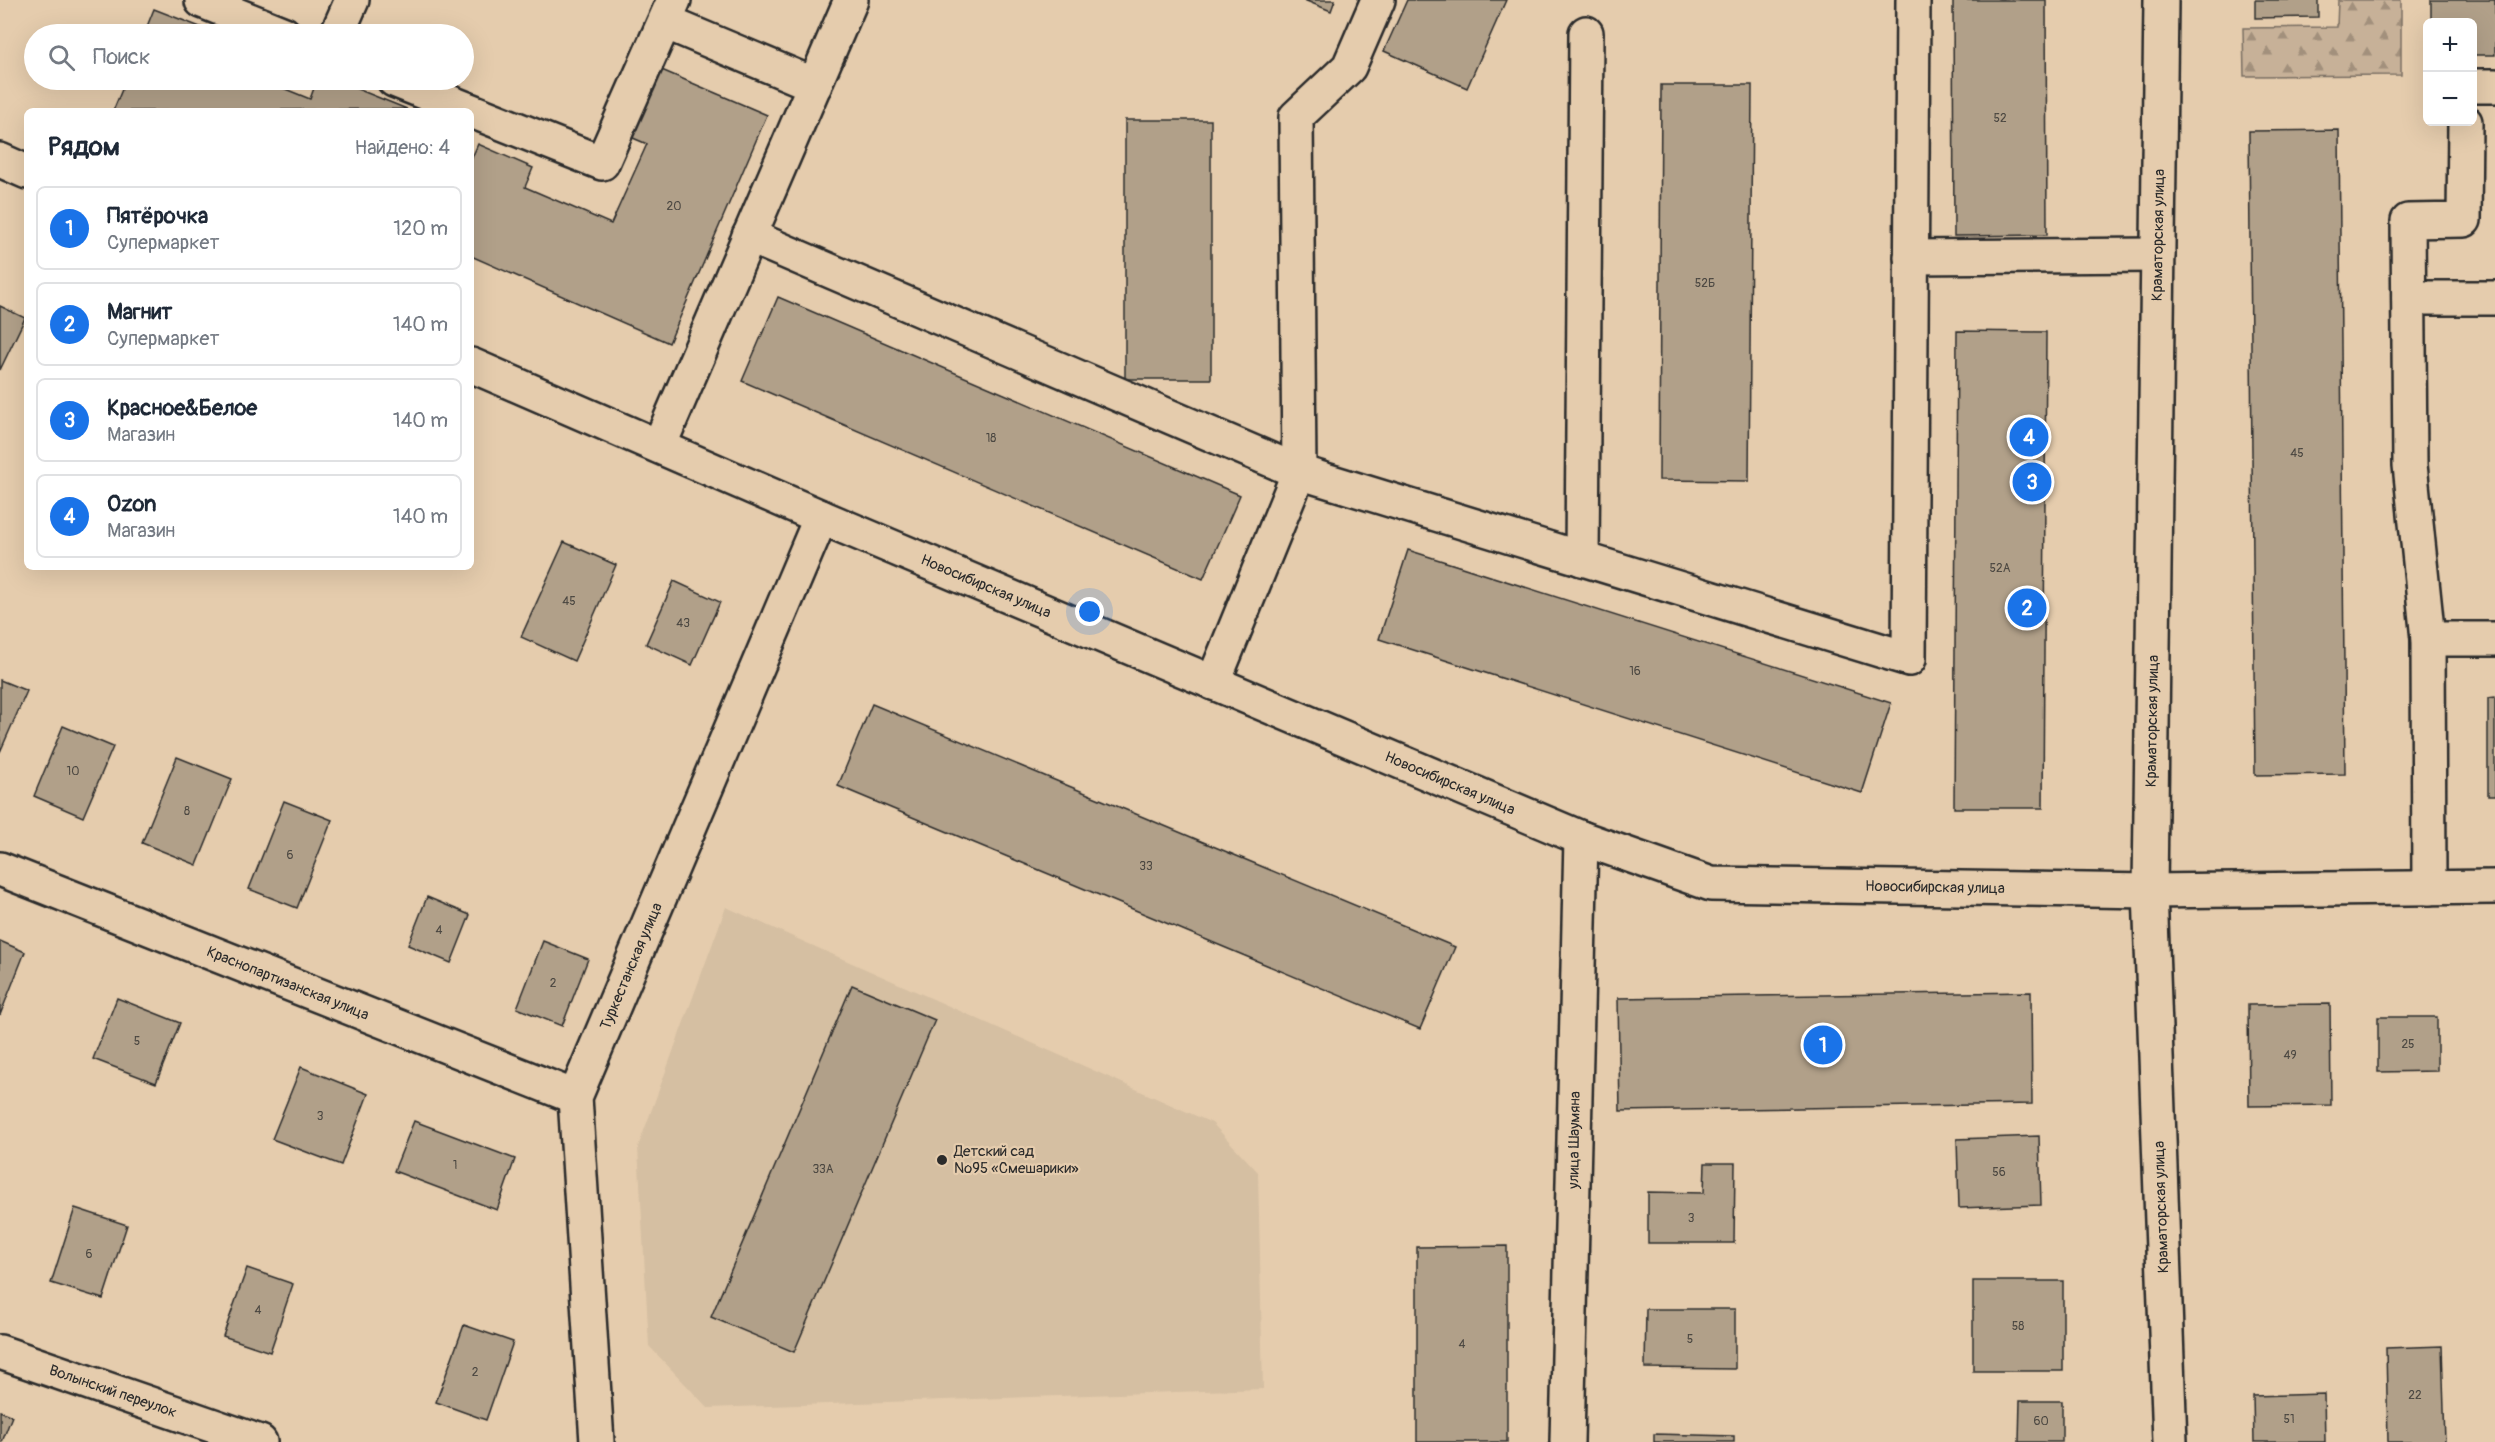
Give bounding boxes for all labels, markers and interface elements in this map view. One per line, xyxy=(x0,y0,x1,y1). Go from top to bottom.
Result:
map controls xyxy=(2423,18,2477,126)
button: + xyxy=(2423,18,2477,72)
search box xyxy=(24,24,474,90)
icon: search xyxy=(45,41,78,74)
text: Поиск xyxy=(93,43,150,71)
button: − xyxy=(2423,72,2477,126)
house number: 52 xyxy=(1993,111,2007,126)
text: Рядом xyxy=(48,131,120,163)
text: Найдено: 4 xyxy=(355,135,450,160)
street label: Краматорская улица xyxy=(2148,169,2169,301)
house number: 20 xyxy=(667,199,681,214)
text: Пятёрочка xyxy=(107,202,208,230)
text: 1 xyxy=(66,216,73,241)
text: 120 m xyxy=(393,216,448,241)
text: Супермаркет xyxy=(107,230,219,255)
house number: 52Б xyxy=(1695,276,1715,291)
text: Магнит xyxy=(107,298,172,326)
text: 2 xyxy=(64,312,75,337)
text: 140 m xyxy=(393,312,448,337)
text: Супермаркет xyxy=(107,326,219,351)
text: Красное&Белое xyxy=(107,394,257,422)
text: 3 xyxy=(64,408,75,433)
text: 140 m xyxy=(393,408,448,433)
pin: 4 xyxy=(2010,414,2048,460)
text: Магазин xyxy=(107,422,175,447)
house number: 18 xyxy=(986,431,996,446)
house number: 45 xyxy=(2290,446,2304,461)
pin: 3 xyxy=(2012,460,2052,504)
text: Ozon xyxy=(107,490,156,518)
text: 4 xyxy=(64,504,75,529)
text: 140 m xyxy=(393,504,448,529)
text: Магазин xyxy=(107,518,175,543)
street label: Новосибирская улица xyxy=(918,550,1054,622)
house number: 52А xyxy=(1989,561,2011,576)
pin: 2 xyxy=(2008,586,2046,630)
house number: 45 xyxy=(562,594,576,609)
your location xyxy=(1075,597,1104,626)
house number: 43 xyxy=(676,616,690,631)
street label: Краматорская улица xyxy=(2142,655,2163,787)
house number: 16 xyxy=(1629,664,1641,679)
street label: Новосибирская улица xyxy=(1382,747,1518,819)
house number: 10 xyxy=(67,764,79,779)
house number: 8 xyxy=(184,804,190,819)
house number: 6 xyxy=(287,848,294,863)
house number: 33 xyxy=(1139,859,1153,874)
street label: Новосибирская улица xyxy=(1865,877,2005,898)
street label: Туркестанская улица xyxy=(596,900,667,1033)
house number: 4 xyxy=(436,923,443,938)
street label: Краснопартизанская улица xyxy=(204,942,372,1025)
house number: 2 xyxy=(550,976,557,991)
pin: 1 xyxy=(1804,1022,1842,1068)
house number: 5 xyxy=(134,1034,140,1049)
house number: 25 xyxy=(2401,1037,2415,1052)
house number: 49 xyxy=(2283,1048,2297,1063)
street label: улица Шаумяна xyxy=(1564,1091,1585,1190)
house number: 3 xyxy=(317,1109,324,1124)
street label: Краматорская улица xyxy=(2150,1141,2173,1273)
place label: Детский сад №95 «Смешарики» xyxy=(953,1142,1079,1178)
marker: Детский сад №95 «Смешарики» xyxy=(935,1153,949,1167)
house number: 1 xyxy=(453,1158,457,1173)
house number: 33А xyxy=(812,1162,834,1177)
house number: 56 xyxy=(1992,1165,2006,1180)
house number: 3 xyxy=(1688,1211,1695,1226)
house number: 6 xyxy=(86,1247,93,1262)
house number: 4 xyxy=(255,1303,262,1318)
house number: 58 xyxy=(2012,1319,2024,1334)
house number: 5 xyxy=(1687,1332,1693,1347)
house number: 4 xyxy=(1459,1337,1466,1352)
street label: Волынский переулок xyxy=(47,1361,179,1422)
house number: 2 xyxy=(472,1365,479,1380)
house number: 22 xyxy=(2408,1388,2422,1403)
house number: 51 xyxy=(2283,1412,2295,1427)
house number: 60 xyxy=(2033,1414,2049,1429)

